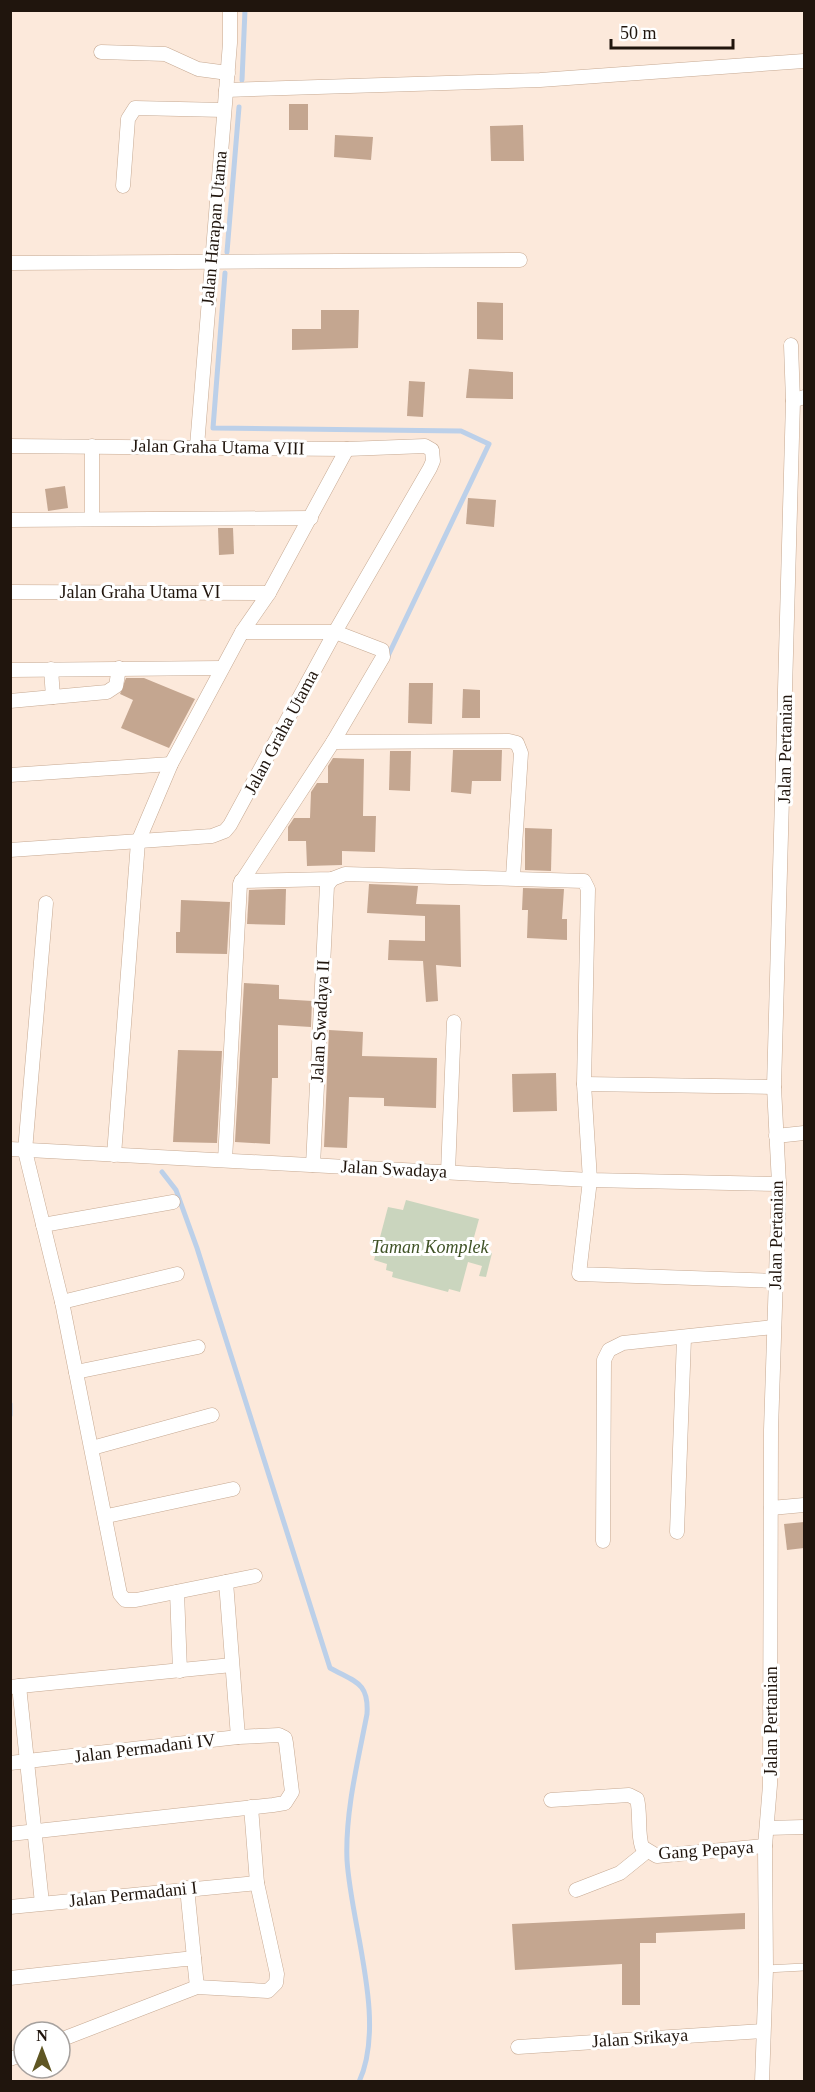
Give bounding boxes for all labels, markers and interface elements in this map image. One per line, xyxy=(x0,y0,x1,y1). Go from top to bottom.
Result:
scale bar xyxy=(611,12,732,50)
text: 50 m xyxy=(620,23,657,43)
street label: Jalan Harapan Utama xyxy=(197,150,231,306)
street label: Jalan Graha Utama VIII xyxy=(131,435,305,459)
street label: Jalan Graha Utama VI xyxy=(59,582,221,602)
street label: Jalan Graha Utama xyxy=(240,666,322,798)
street label: Jalan Pertanian xyxy=(774,694,796,804)
street label: Jalan Swadaya II xyxy=(307,959,333,1083)
street label: Jalan Swadaya xyxy=(340,1156,448,1182)
street label: Jalan Pertanian xyxy=(765,1180,787,1290)
park label: Taman Komplek xyxy=(372,1237,489,1257)
street label: Jalan Pertanian xyxy=(761,1666,781,1776)
street label: Jalan Permadani IV xyxy=(73,1729,217,1767)
street label: Gang Pepaya xyxy=(658,1837,754,1863)
street label: Jalan Permadani I xyxy=(68,1877,198,1911)
north arrow xyxy=(12,2020,72,2080)
street label: Jalan Srikaya xyxy=(591,2025,689,2051)
text: N xyxy=(36,2027,48,2044)

